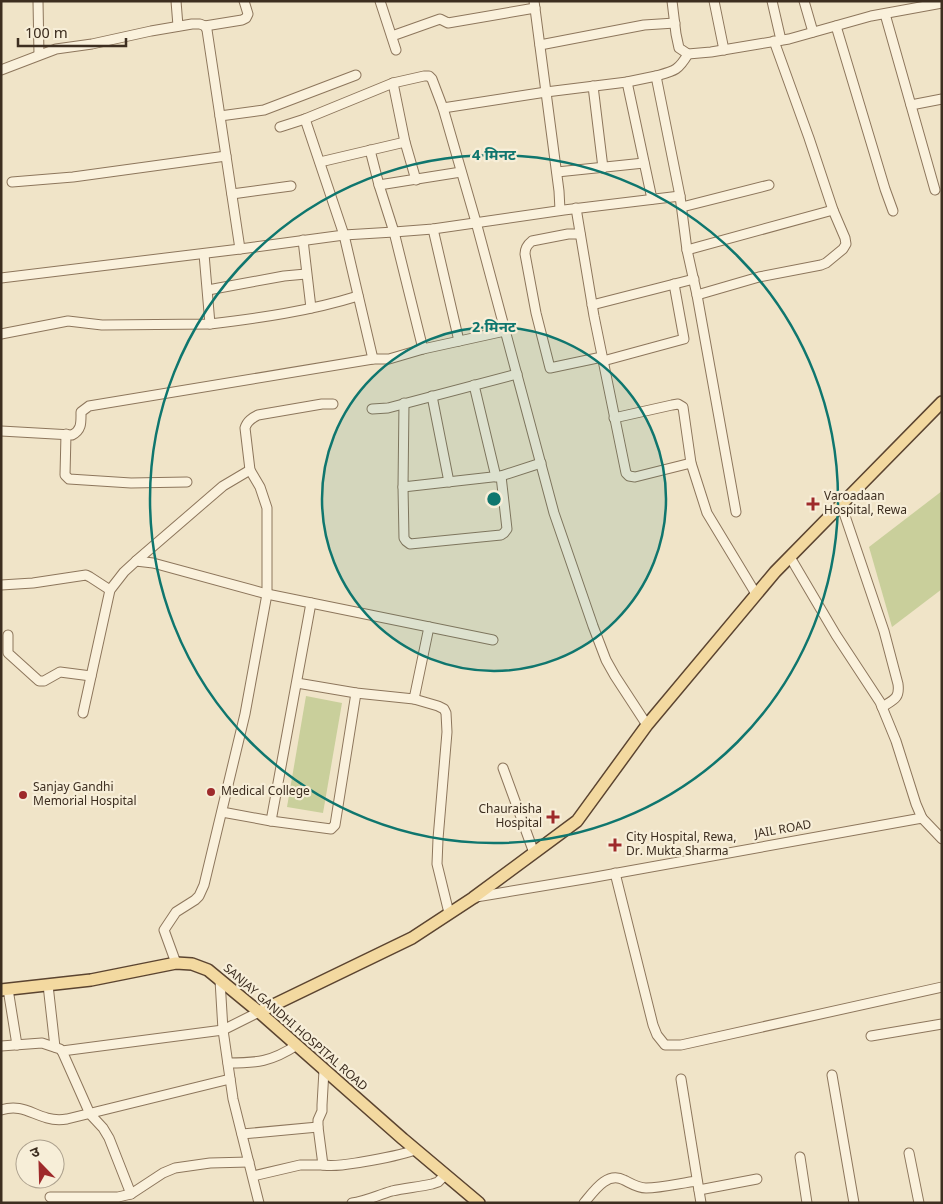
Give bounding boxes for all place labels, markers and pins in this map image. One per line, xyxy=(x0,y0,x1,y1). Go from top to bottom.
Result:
place label: Varoadaan Hospital, Rewa xyxy=(824,489,907,519)
centre of rings xyxy=(485,490,503,508)
marker: Varoadaan Hospital, Rewa xyxy=(806,497,820,511)
place label: Sanjay Gandhi Memorial Hospital xyxy=(33,780,137,810)
place label: Medical College xyxy=(221,784,310,800)
marker: Medical College xyxy=(205,786,217,798)
marker: Sanjay Gandhi Memorial Hospital xyxy=(17,789,29,801)
place label: Chauraisha Hospital xyxy=(478,802,542,832)
marker: Chauraisha Hospital xyxy=(546,810,560,824)
place label: City Hospital, Rewa, Dr. Mukta Sharma xyxy=(626,830,737,860)
marker: City Hospital, Rewa, Dr. Mukta Sharma xyxy=(608,838,622,852)

